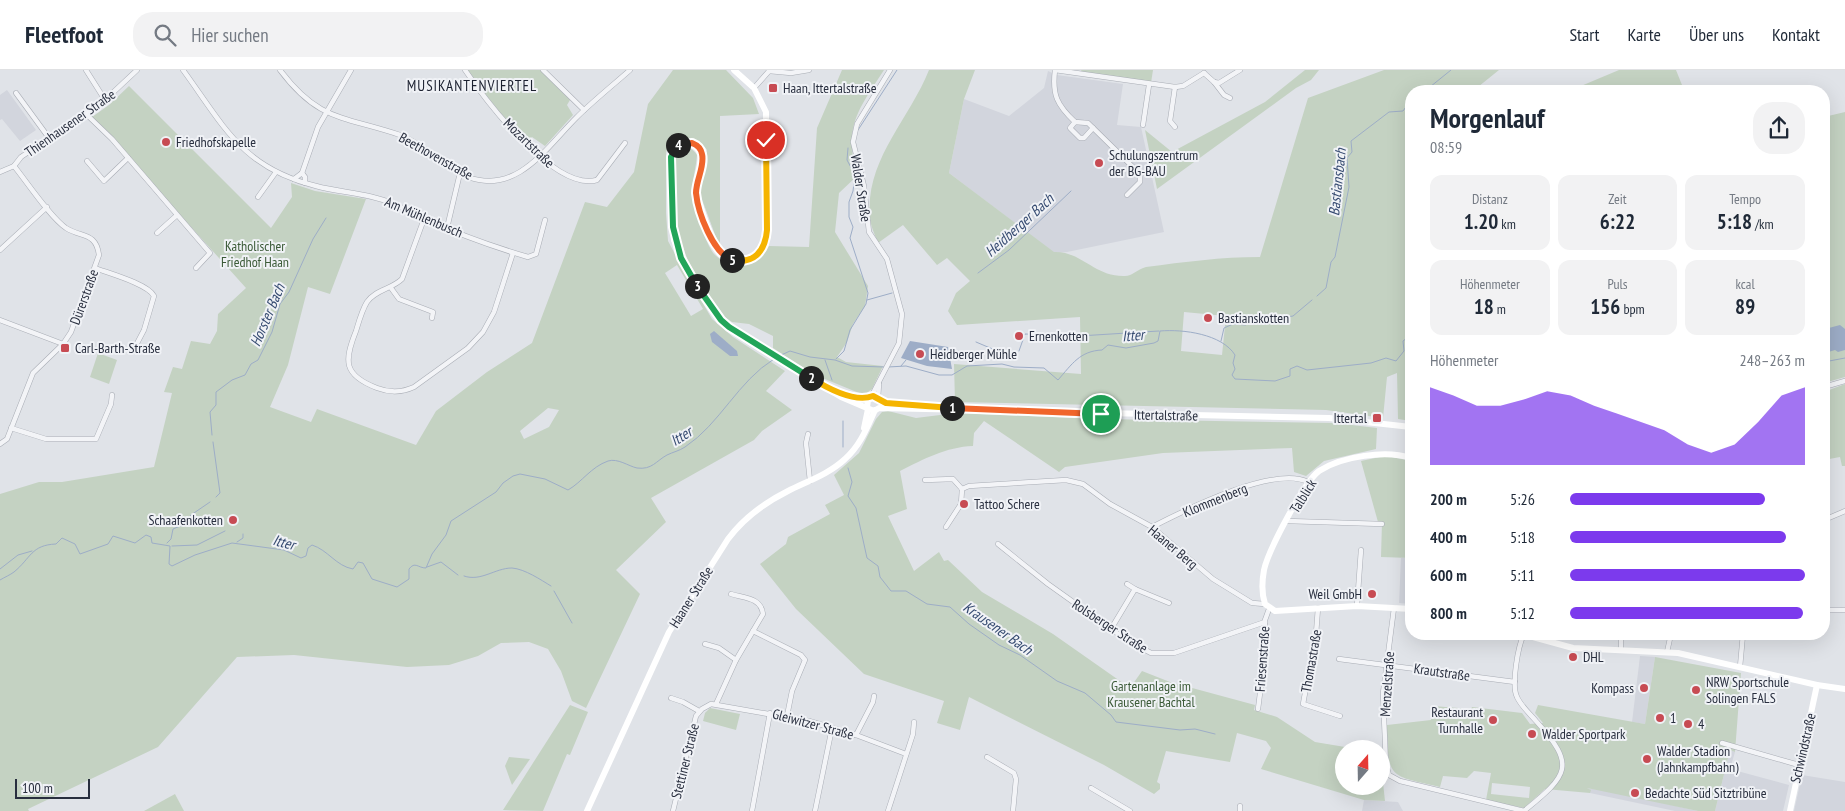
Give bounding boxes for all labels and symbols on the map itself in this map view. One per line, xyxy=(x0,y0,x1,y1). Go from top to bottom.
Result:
district label: MUSIKANTENVIERTEL xyxy=(407,76,537,95)
place label: Haan, Ittertalstraße xyxy=(783,79,877,97)
marker: Haan, Ittertalstraße xyxy=(767,82,779,94)
street label: Thienhausener Straße xyxy=(21,85,119,161)
street label: Mozartstraße xyxy=(500,114,558,172)
pin xyxy=(745,119,787,161)
street label: Beethovenstraße xyxy=(396,128,476,184)
pin: 4 xyxy=(666,132,690,158)
place label: Friedhofskapelle xyxy=(176,133,256,151)
marker: Friedhofskapelle xyxy=(160,136,172,148)
place label: Schulungszentrum der BG-BAU xyxy=(1109,146,1198,180)
water label: Bastiansbach xyxy=(1324,146,1350,217)
street label: Walder Straße xyxy=(847,153,875,223)
marker: Schulungszentrum der BG-BAU xyxy=(1093,157,1105,169)
water label: Heidberger Bach xyxy=(981,188,1058,261)
street label: Am Mühlenbusch xyxy=(382,192,466,242)
park label: Katholischer Friedhof Haan xyxy=(221,237,289,271)
pin: 5 xyxy=(720,248,744,272)
street label: Dürerstraße xyxy=(66,267,102,327)
pin: 3 xyxy=(684,274,710,298)
water label: Horster Bach xyxy=(245,280,289,349)
place label: Bastianskotten xyxy=(1218,309,1289,327)
marker: Bastianskotten xyxy=(1202,312,1214,324)
water label: Itter xyxy=(1121,324,1147,345)
place label: Ernenkotten xyxy=(1029,327,1088,345)
marker: Ernenkotten xyxy=(1013,330,1025,342)
place label: Carl-Barth-Straße xyxy=(75,339,161,357)
marker: Carl-Barth-Straße xyxy=(59,342,71,354)
place label: Heidberger Mühle xyxy=(930,345,1017,363)
marker: Heidberger Mühle xyxy=(914,348,926,360)
pin: 2 xyxy=(798,366,824,390)
pin xyxy=(1080,393,1122,435)
pin: 1 xyxy=(940,396,964,420)
street label: Ittertalstraße xyxy=(1134,405,1198,425)
place label: Ittertal xyxy=(1333,409,1368,427)
marker: Ittertal xyxy=(1371,412,1383,424)
water label: Itter xyxy=(667,421,697,450)
street label: Talblick xyxy=(1286,475,1321,516)
street label: Klommenberg xyxy=(1180,479,1250,521)
place label: Tattoo Schere xyxy=(974,495,1040,513)
marker: Tattoo Schere xyxy=(958,498,970,510)
place label: Schaafenkotten xyxy=(148,511,223,529)
marker: Schaafenkotten xyxy=(227,514,239,526)
street label: Haaner Berg xyxy=(1144,521,1202,573)
water label: Itter xyxy=(271,530,299,555)
street label: Haaner Straße xyxy=(665,563,717,631)
place label: Weil GmbH xyxy=(1308,585,1362,603)
marker: Weil GmbH xyxy=(1366,588,1378,600)
street label: Rolsberger Straße xyxy=(1069,595,1151,657)
water label: Krausener Bach xyxy=(960,597,1037,660)
street label: Friesenstraße xyxy=(1251,625,1273,692)
street label: Thomastraße xyxy=(1297,628,1325,694)
place label: DHL xyxy=(1583,648,1604,666)
street label: Menzelstraße xyxy=(1376,651,1398,717)
marker: DHL xyxy=(1567,651,1579,663)
street label: Krautstraße xyxy=(1413,659,1471,685)
place label: NRW Sportschule Solingen FALS xyxy=(1706,673,1789,707)
park label: Gartenanlage im Krausener Bachtal xyxy=(1107,677,1195,711)
place label: Kompass xyxy=(1591,679,1634,697)
marker: Kompass xyxy=(1638,682,1650,694)
marker: NRW Sportschule Solingen FALS xyxy=(1690,684,1702,696)
place label: Restaurant Turnhalle xyxy=(1431,703,1483,737)
street label: Gleiwitzer Straße xyxy=(770,705,856,744)
place label: 1 xyxy=(1670,709,1676,727)
street label: Schwindstraße xyxy=(1786,711,1820,785)
marker: 1 xyxy=(1654,712,1666,724)
marker: Restaurant Turnhalle xyxy=(1487,714,1499,726)
place label: 4 xyxy=(1698,715,1705,733)
marker: 4 xyxy=(1682,718,1694,730)
street label: Stettiner Straße xyxy=(667,721,703,800)
place label: Walder Sportpark xyxy=(1542,725,1626,743)
marker: Walder Sportpark xyxy=(1526,728,1538,740)
north arrow xyxy=(1335,740,1390,795)
place label: Walder Stadion (Jahnkampfbahn) xyxy=(1657,742,1739,776)
marker: Walder Stadion (Jahnkampfbahn) xyxy=(1641,753,1653,765)
scale bar xyxy=(15,776,90,799)
place label: Bedachte Süd Sitztribüne xyxy=(1645,784,1767,802)
marker: Bedachte Süd Sitztribüne xyxy=(1629,787,1641,799)

